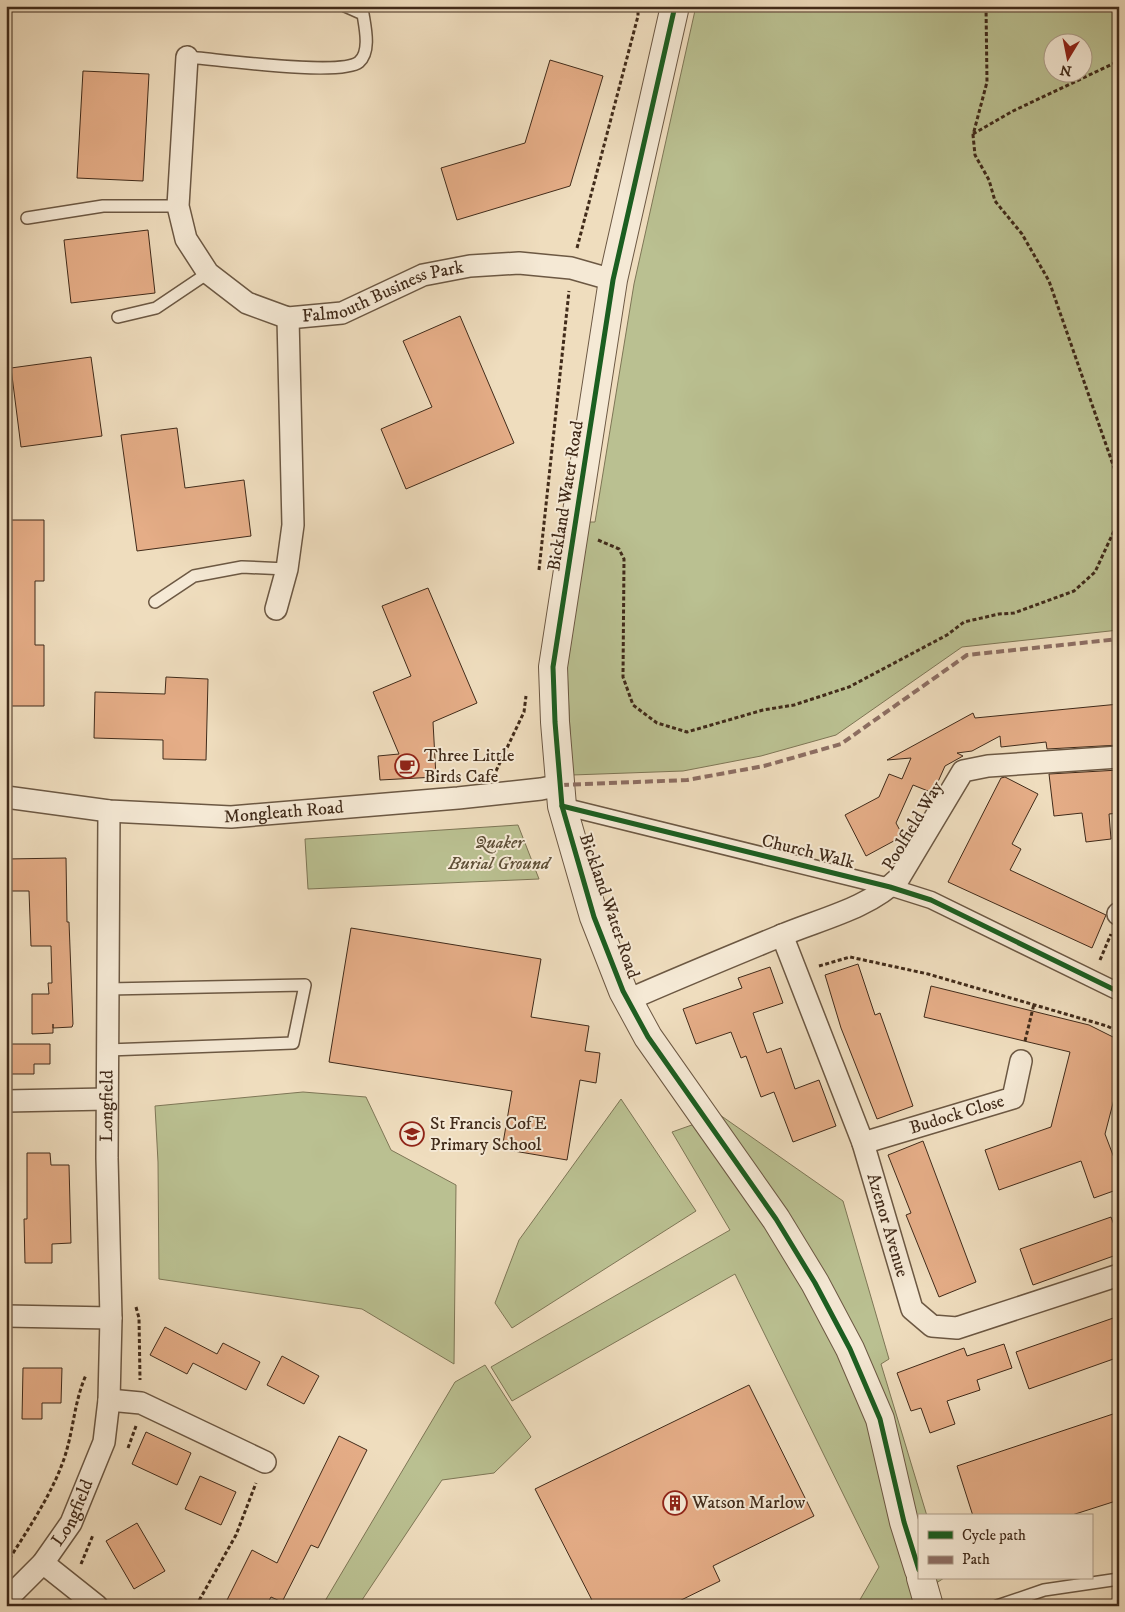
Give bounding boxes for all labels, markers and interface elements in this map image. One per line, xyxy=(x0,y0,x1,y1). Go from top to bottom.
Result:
north arrow xyxy=(1042,32,1092,82)
text: N xyxy=(1058,60,1073,80)
street label: Falmouth Business Park xyxy=(301,256,465,328)
street label: Bickland Water Road xyxy=(543,419,589,573)
place label: Three Little Birds Cafe xyxy=(424,745,514,788)
cafe icon: Three Little Birds Cafe xyxy=(394,753,420,779)
street label: Poolfield Way xyxy=(878,777,948,875)
street label: Mongleath Road xyxy=(223,797,344,829)
street label: Church Walk xyxy=(759,830,857,874)
street label: Bickland Water Road xyxy=(574,831,644,981)
park label: Quaker Burial Ground xyxy=(448,832,552,875)
street label: Longfield xyxy=(96,1070,119,1142)
street label: Budock Close xyxy=(907,1090,1007,1139)
place label: St Francis CofE Primary School xyxy=(430,1113,547,1156)
school or university icon: St Francis CofE Primary School xyxy=(399,1121,425,1147)
street label: Azenor Avenue xyxy=(862,1171,913,1280)
street label: Longfield xyxy=(47,1476,98,1551)
building icon: Watson Marlow xyxy=(662,1490,688,1516)
place label: Watson Marlow xyxy=(691,1492,806,1514)
legend xyxy=(918,1514,1092,1580)
text: Cycle path xyxy=(962,1526,1026,1545)
text: Path xyxy=(962,1550,990,1569)

